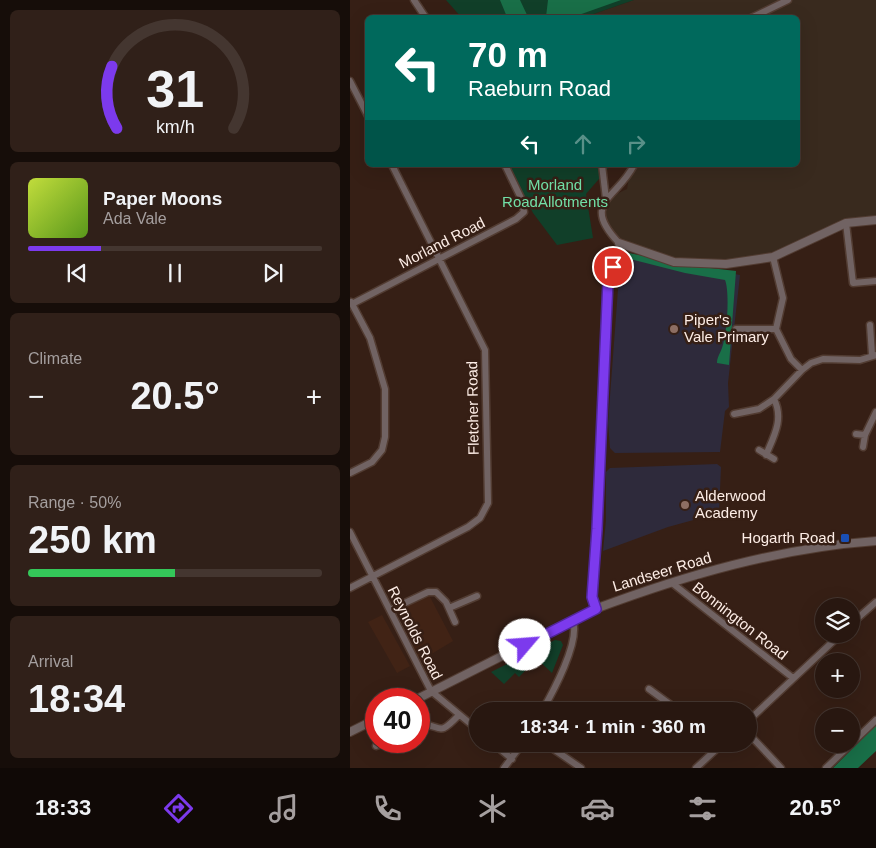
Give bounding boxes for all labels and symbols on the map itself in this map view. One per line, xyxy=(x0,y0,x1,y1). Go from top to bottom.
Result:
park label: Morland RoadAllotments xyxy=(502,176,608,210)
street label: Morland Road xyxy=(396,214,488,272)
pin xyxy=(592,246,634,288)
place label: Piper's Vale Primary xyxy=(684,311,769,345)
marker: Piper's Vale Primary xyxy=(668,323,680,335)
street label: Fletcher Road xyxy=(463,361,482,455)
place label: Alderwood Academy xyxy=(695,487,766,521)
marker: Alderwood Academy xyxy=(679,499,691,511)
place label: Hogarth Road xyxy=(742,529,835,546)
marker: Hogarth Road xyxy=(839,532,851,544)
street label: Landseer Road xyxy=(610,548,713,595)
street label: Bonnington Road xyxy=(689,578,791,663)
street label: Reynolds Road xyxy=(385,583,446,682)
position arrow xyxy=(498,618,550,670)
speed limit sign: 40 xyxy=(365,688,430,753)

